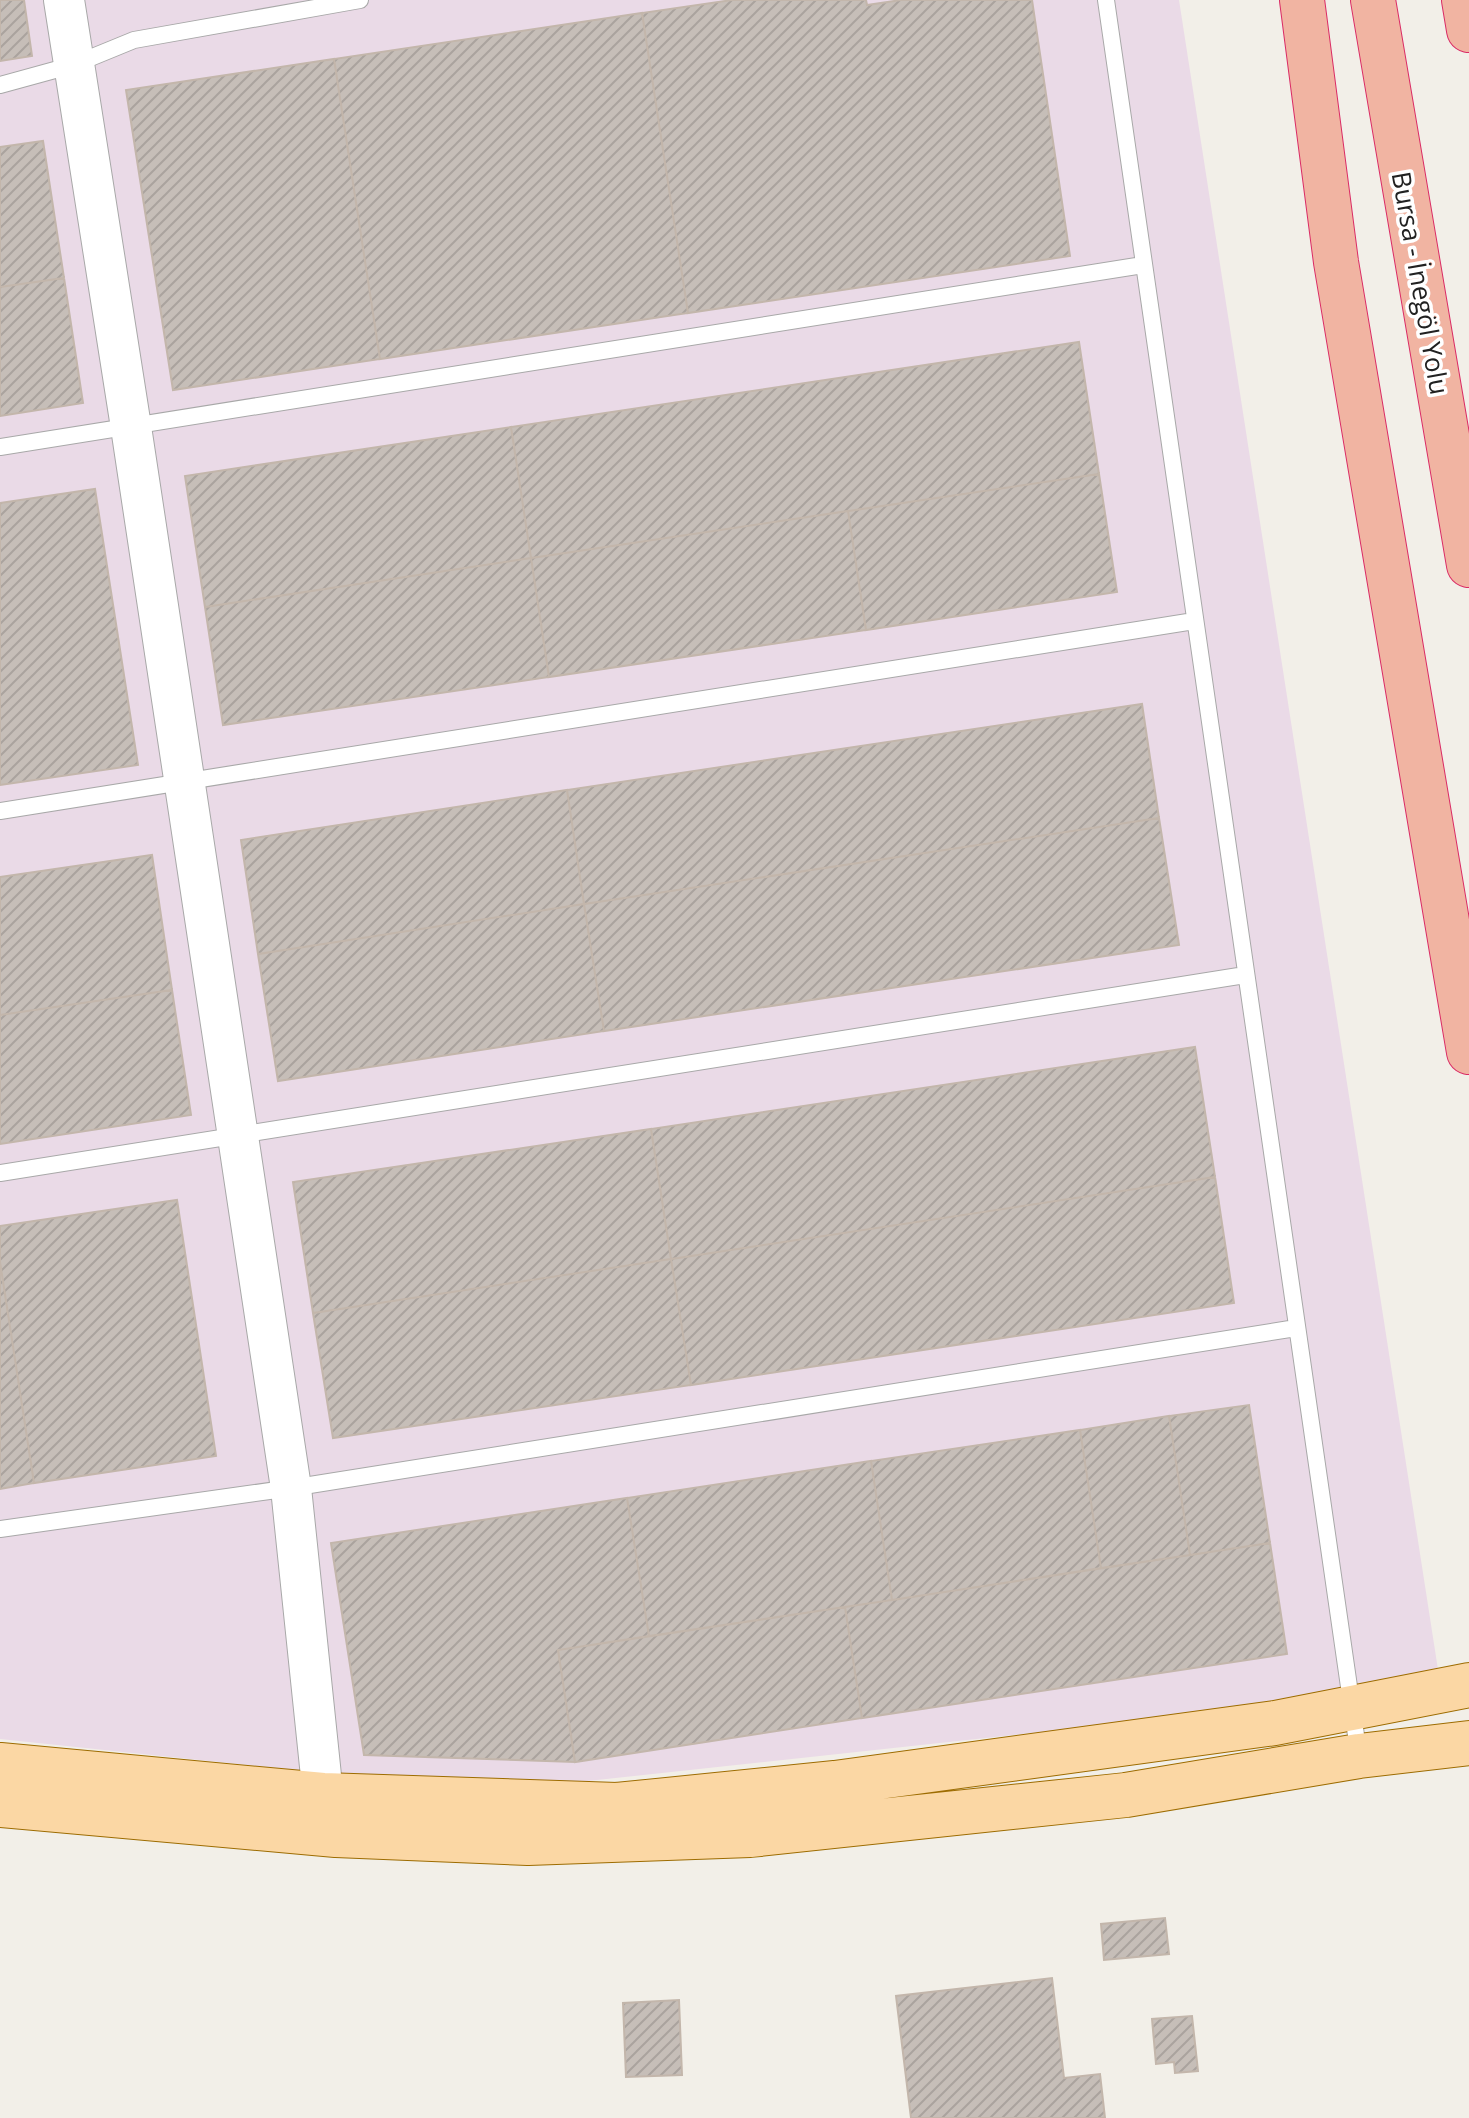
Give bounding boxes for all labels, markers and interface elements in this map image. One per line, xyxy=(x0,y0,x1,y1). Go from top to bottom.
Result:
street label: Bursa - İnegöl Yolu xyxy=(1384,169,1458,397)

